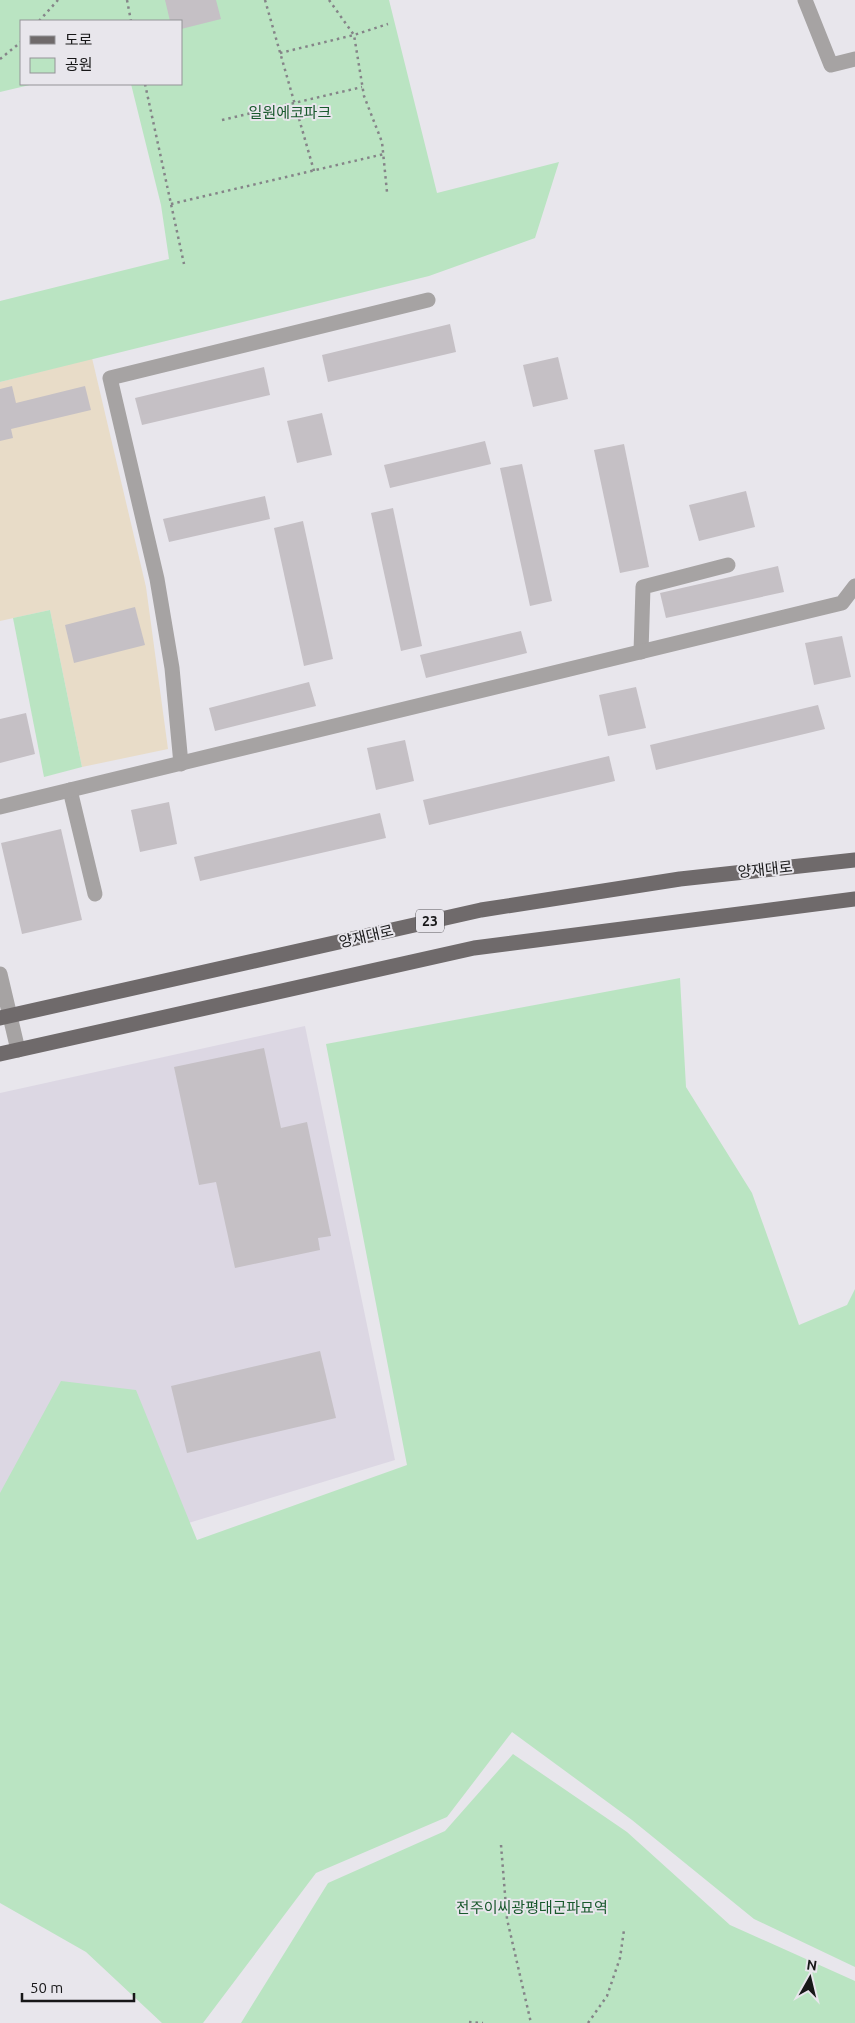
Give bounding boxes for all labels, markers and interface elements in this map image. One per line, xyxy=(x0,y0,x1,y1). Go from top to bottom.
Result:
legend xyxy=(20,20,182,85)
text: 도로 xyxy=(65,31,93,48)
text: 공원 xyxy=(65,56,93,73)
park label: 일원에코파크 xyxy=(249,104,331,121)
street label: 양재대로 xyxy=(737,858,793,880)
road number: 23 xyxy=(416,909,444,932)
street label: 양재대로 xyxy=(337,922,395,950)
park label: 전주이씨광평대군파묘역 xyxy=(456,1899,608,1916)
north arrow xyxy=(785,1953,835,2003)
text: N xyxy=(806,1956,818,1974)
scale bar xyxy=(22,1970,135,2002)
text: 50 m xyxy=(30,1979,63,1996)

